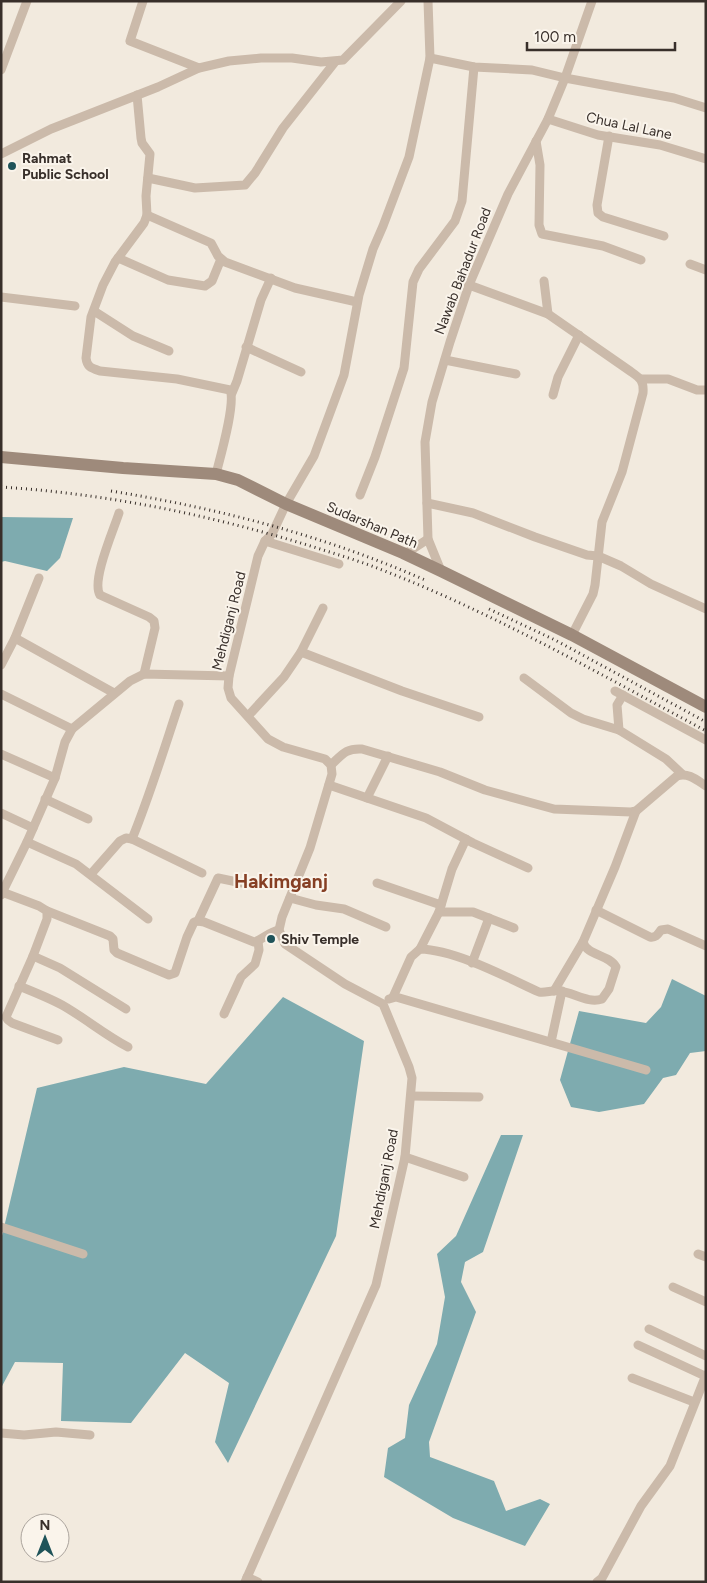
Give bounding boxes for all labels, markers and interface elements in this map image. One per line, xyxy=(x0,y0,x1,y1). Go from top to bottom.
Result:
scale bar xyxy=(527,20,674,52)
text: 100 m xyxy=(534,28,576,46)
street label: Chua Lal Lane xyxy=(585,109,674,143)
place label: Rahmat Public School xyxy=(22,150,109,183)
marker: Rahmat Public School xyxy=(6,160,18,172)
street label: Nawab Bahadur Road xyxy=(431,205,495,337)
street label: Sudarshan Path xyxy=(324,498,420,552)
street label: Mehdiganj Road xyxy=(208,570,250,672)
district label: Hakimganj xyxy=(234,870,328,893)
place label: Shiv Temple xyxy=(281,931,359,948)
marker: Shiv Temple xyxy=(265,933,277,945)
street label: Mehdiganj Road xyxy=(366,1128,402,1230)
north arrow xyxy=(20,1513,70,1563)
text: N xyxy=(40,1517,50,1534)

